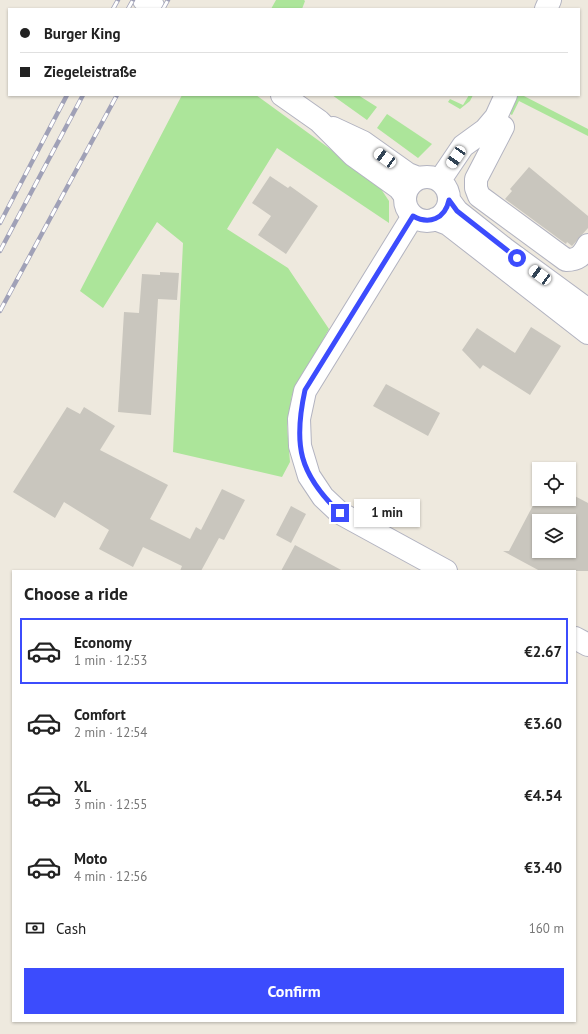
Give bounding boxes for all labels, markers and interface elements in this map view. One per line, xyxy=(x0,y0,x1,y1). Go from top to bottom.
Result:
text: Burger King xyxy=(44,24,120,43)
text: Ziegeleistraße xyxy=(44,62,137,81)
car xyxy=(444,144,468,170)
car xyxy=(372,146,398,170)
route start xyxy=(508,249,526,267)
car xyxy=(527,263,553,287)
map controls xyxy=(532,462,576,558)
button: locate xyxy=(532,462,576,506)
callout: 1 min xyxy=(354,499,420,527)
route end xyxy=(331,504,349,522)
text: 1 min xyxy=(371,504,403,521)
button: layers xyxy=(532,514,576,558)
text: Choose a ride xyxy=(24,582,128,605)
icon: car xyxy=(26,633,62,669)
text: Economy xyxy=(74,633,132,652)
text: €2.67 xyxy=(524,642,562,661)
text: 1 min · 12:53 xyxy=(74,652,147,669)
icon: car xyxy=(26,705,62,741)
text: Comfort xyxy=(74,705,126,724)
text: €3.60 xyxy=(524,714,562,733)
text: 2 min · 12:54 xyxy=(74,724,147,741)
icon: car xyxy=(26,777,62,813)
text: XL xyxy=(74,777,91,796)
text: €4.54 xyxy=(524,786,562,805)
text: 3 min · 12:55 xyxy=(74,796,147,813)
icon: car xyxy=(26,849,62,885)
text: Moto xyxy=(74,849,107,868)
text: €3.40 xyxy=(524,858,562,877)
text: 4 min · 12:56 xyxy=(74,868,147,885)
icon: cash xyxy=(24,917,46,939)
text: Cash xyxy=(56,919,86,938)
text: 160 m xyxy=(529,920,564,937)
button: Confirm xyxy=(24,968,564,1014)

